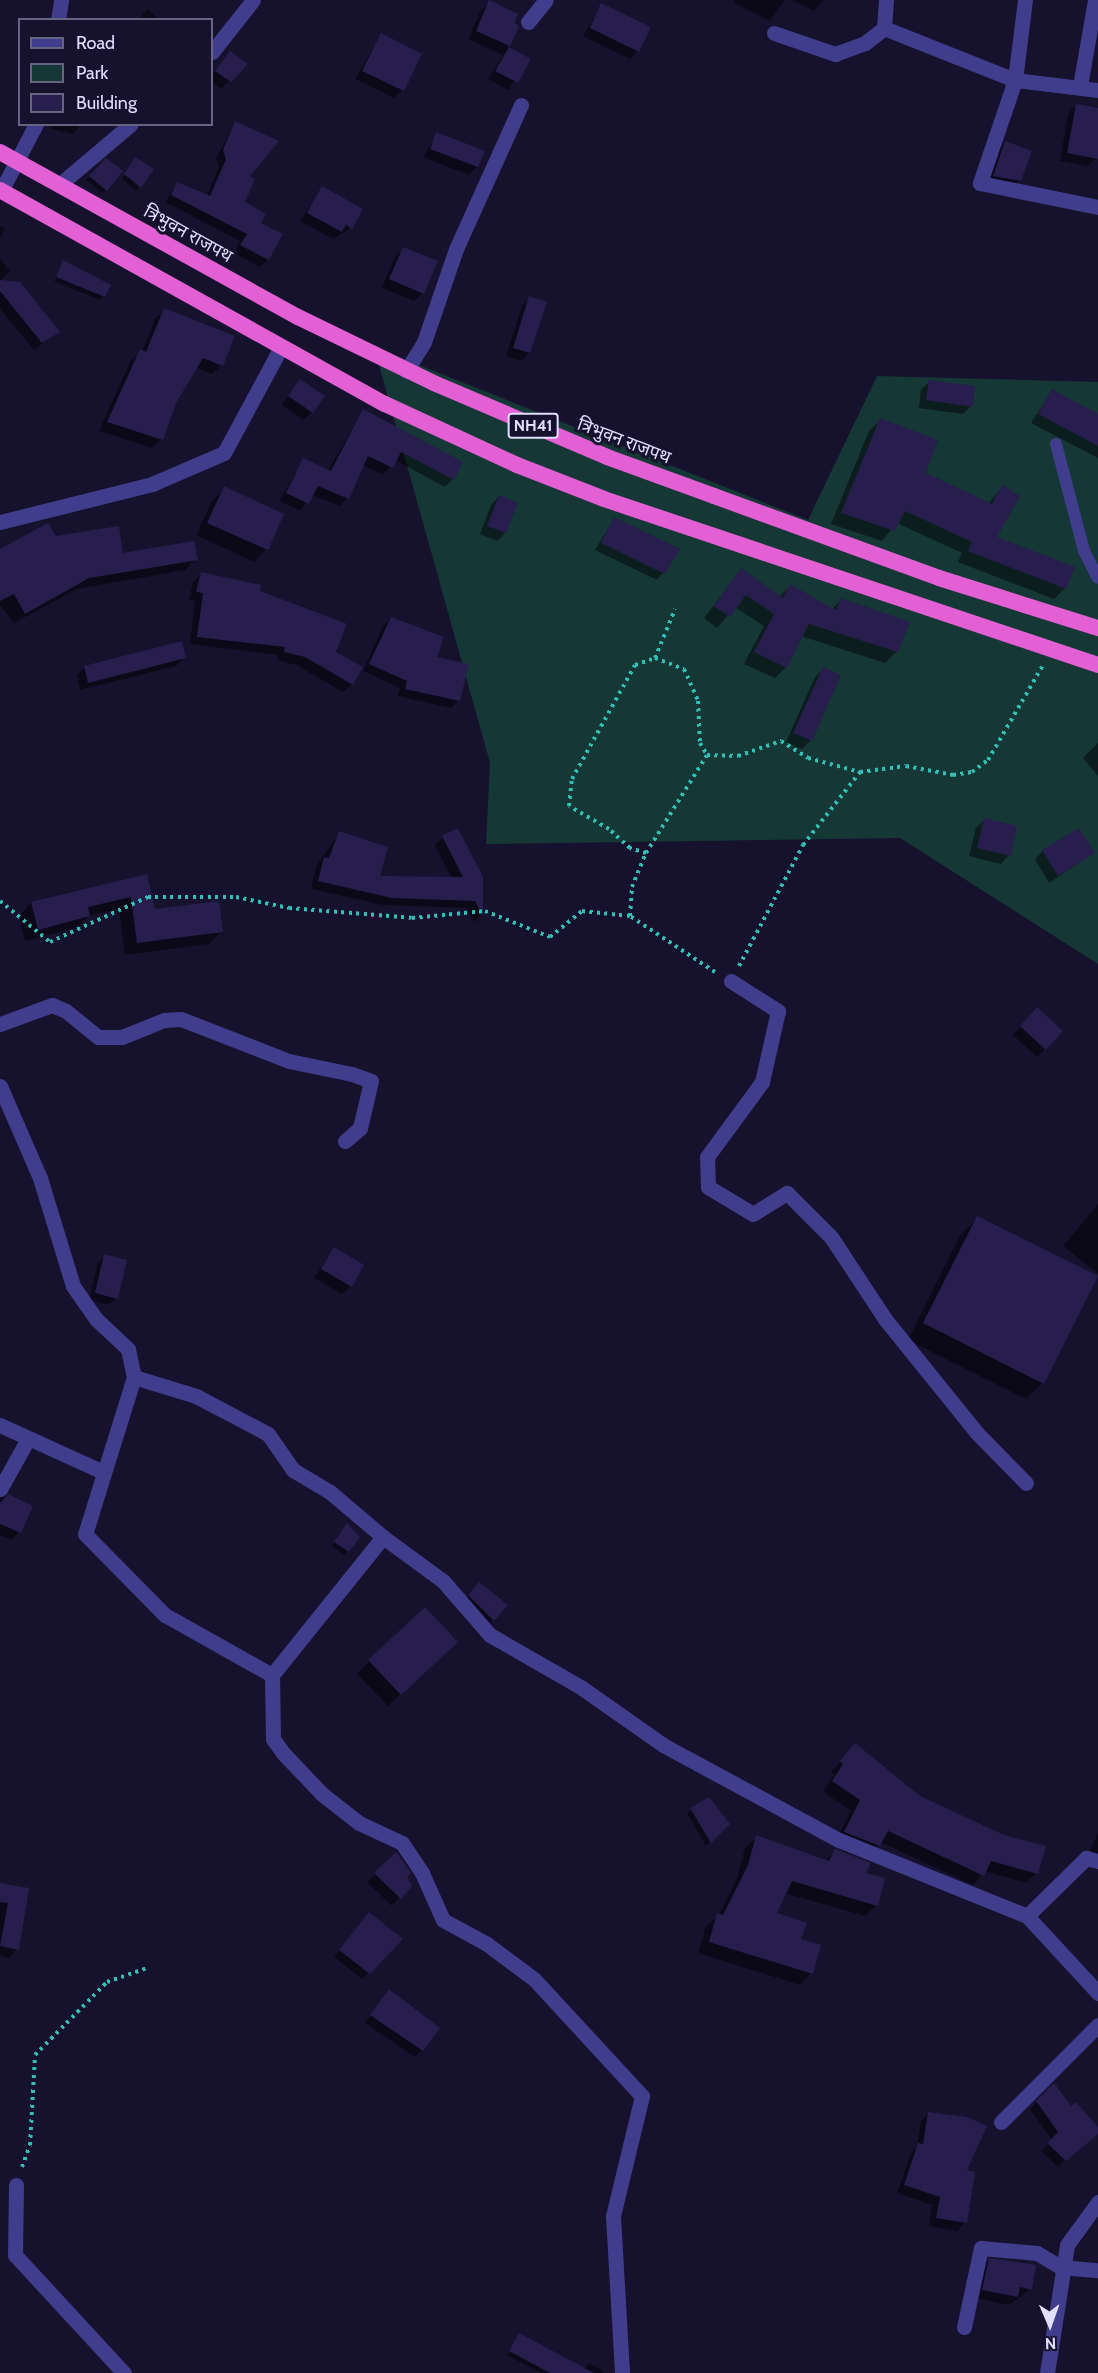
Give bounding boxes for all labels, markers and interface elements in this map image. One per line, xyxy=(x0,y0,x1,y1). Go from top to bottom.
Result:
legend xyxy=(18,18,213,126)
text: Road xyxy=(76,32,115,54)
text: Park xyxy=(76,62,108,84)
text: Building xyxy=(76,92,137,114)
street label: त्रिभुवन राजपथ xyxy=(140,201,236,267)
road number: NH41 xyxy=(508,413,558,439)
street label: त्रिभुवन राजपथ xyxy=(574,413,674,469)
north arrow xyxy=(1020,2295,1080,2355)
text: N xyxy=(1045,2334,1057,2353)

